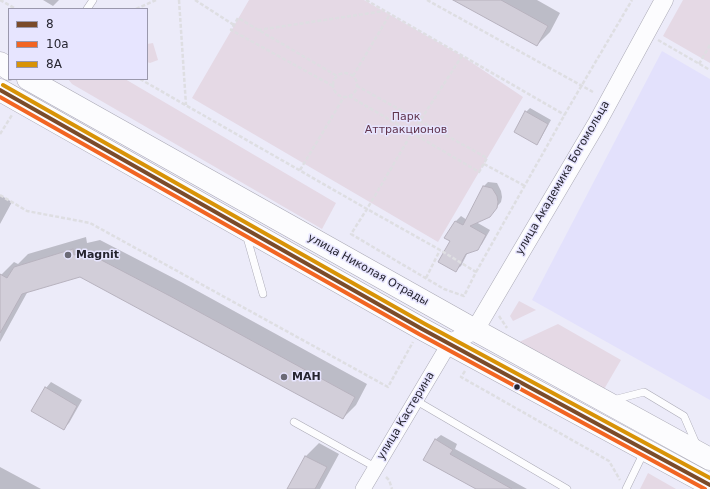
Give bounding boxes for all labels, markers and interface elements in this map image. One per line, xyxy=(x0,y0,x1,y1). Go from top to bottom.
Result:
legend xyxy=(8,8,148,80)
text: 8 xyxy=(46,17,54,31)
text: 10а xyxy=(46,37,69,51)
text: 8А xyxy=(46,57,62,71)
street label: улица Академика Богомольца xyxy=(513,99,613,257)
park label: Парк Аттракционов xyxy=(365,110,447,136)
street label: улица Николая Отрады xyxy=(305,231,431,309)
place label: Magnit xyxy=(76,248,119,262)
marker: Magnit xyxy=(63,250,73,260)
place label: МАН xyxy=(292,370,321,384)
street label: улица Кастерина xyxy=(375,370,437,462)
marker: МАН xyxy=(279,372,289,382)
unlabelled marker xyxy=(512,382,522,392)

